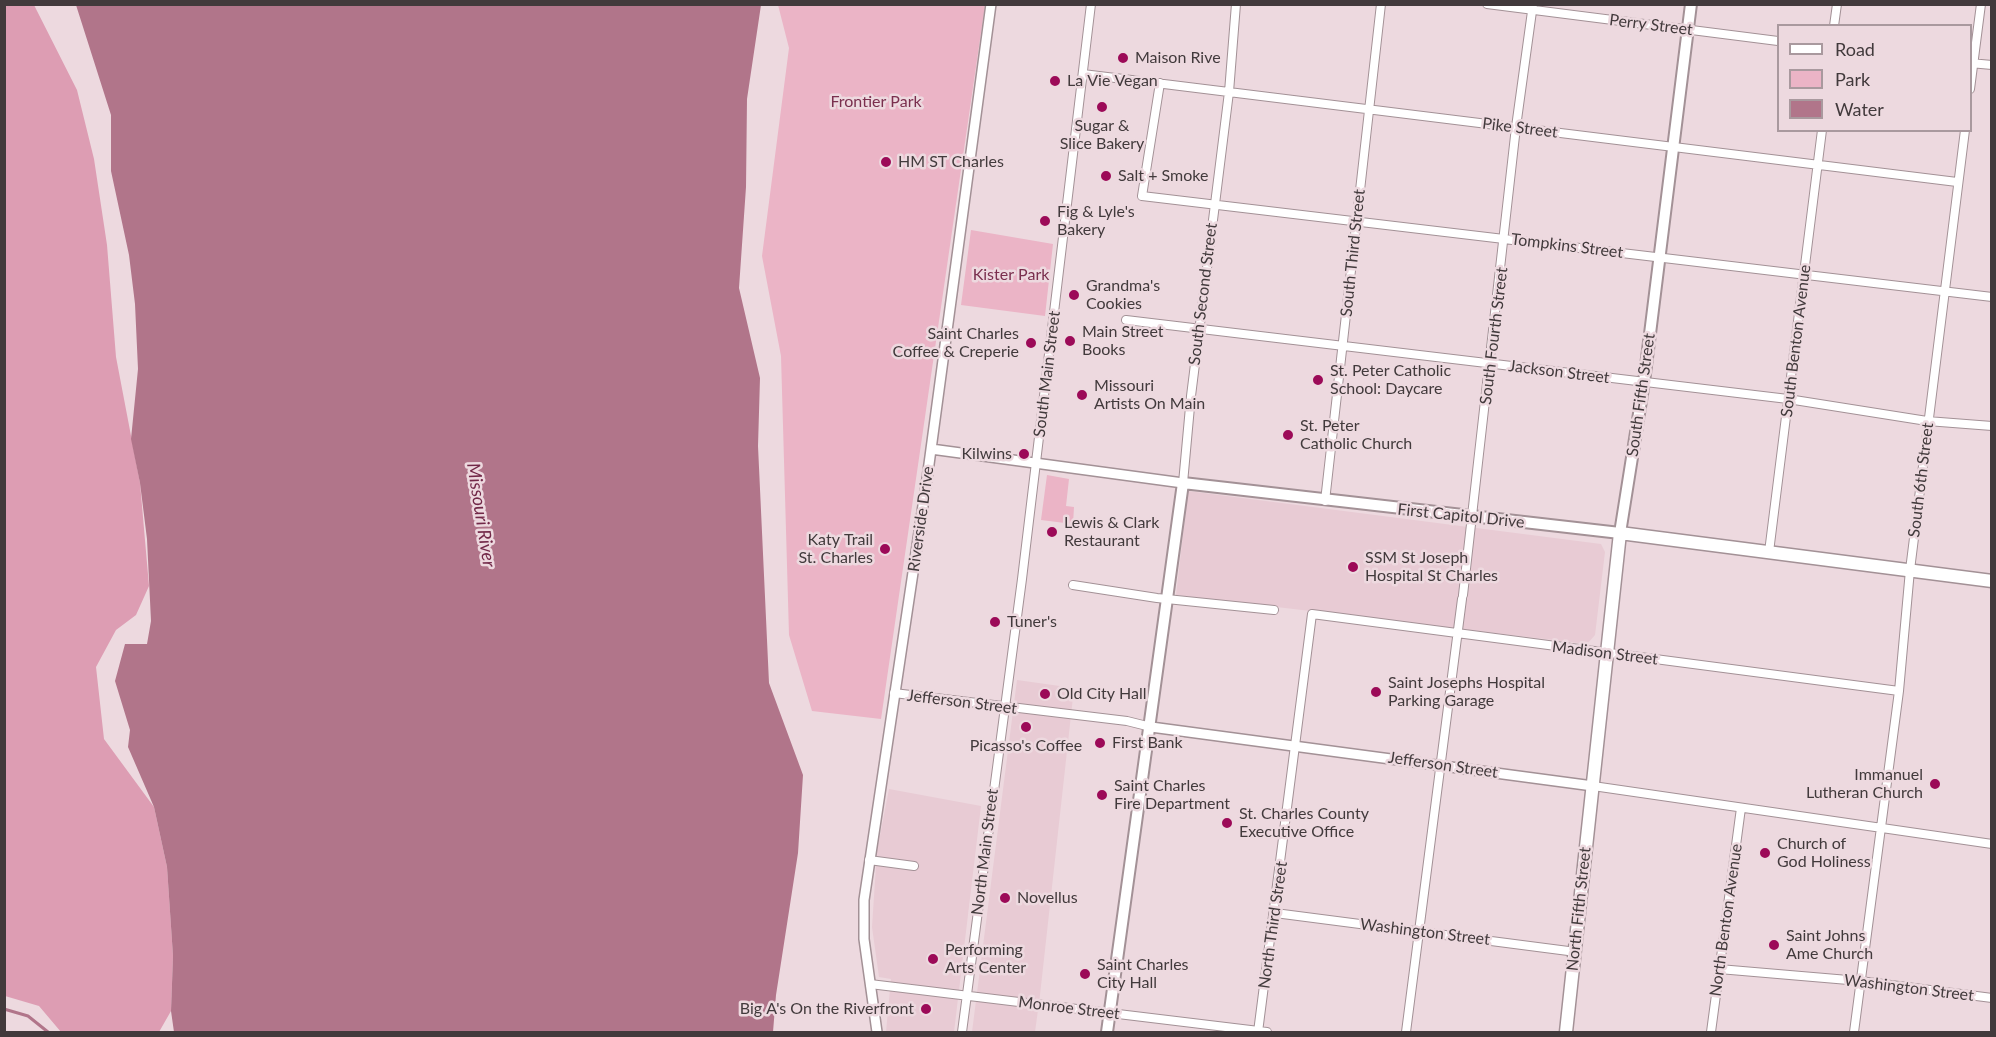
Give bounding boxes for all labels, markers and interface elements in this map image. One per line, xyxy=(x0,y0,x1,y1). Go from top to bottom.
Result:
street label: Perry Street xyxy=(1608,10,1694,40)
legend xyxy=(1777,24,1972,132)
text: Road xyxy=(1835,38,1875,60)
place label: Maison Rive xyxy=(1135,48,1221,68)
marker: Maison Rive xyxy=(1116,51,1130,65)
text: Park xyxy=(1835,68,1870,90)
place label: La Vie Vegan xyxy=(1067,71,1158,91)
marker: La Vie Vegan xyxy=(1048,74,1062,88)
park label: Frontier Park xyxy=(830,92,922,112)
text: Water xyxy=(1835,98,1884,120)
marker: Sugar & Slice Bakery xyxy=(1095,100,1109,114)
street label: Pike Street xyxy=(1481,114,1559,142)
place label: Sugar & Slice Bakery xyxy=(1060,116,1144,154)
place label: HM ST Charles xyxy=(898,152,1004,172)
marker: HM ST Charles xyxy=(879,155,893,169)
place label: Salt + Smoke xyxy=(1118,166,1208,186)
marker: Salt + Smoke xyxy=(1099,169,1113,183)
street label: South Third Street xyxy=(1337,188,1369,318)
place label: Fig & Lyle's Bakery xyxy=(1057,202,1135,240)
marker: Fig & Lyle's Bakery xyxy=(1038,214,1052,228)
street label: South Second Street xyxy=(1185,222,1221,366)
street label: Tompkins Street xyxy=(1510,230,1624,262)
street label: South Benton Avenue xyxy=(1777,264,1815,418)
park label: Kister Park xyxy=(973,265,1049,285)
street label: South Fourth Street xyxy=(1476,266,1512,406)
place label: Grandma's Cookies xyxy=(1086,276,1160,314)
marker: Grandma's Cookies xyxy=(1067,288,1081,302)
street label: South Main Street xyxy=(1030,310,1064,438)
place label: Main Street Books xyxy=(1082,322,1164,360)
place label: Saint Charles Coffee & Creperie xyxy=(893,324,1019,362)
street label: South Fifth Street xyxy=(1623,332,1659,458)
marker: Main Street Books xyxy=(1063,334,1077,348)
marker: Saint Charles Coffee & Creperie xyxy=(1024,336,1038,350)
street label: Jackson Street xyxy=(1508,356,1610,388)
place label: St. Peter Catholic School: Daycare xyxy=(1330,361,1451,399)
marker: St. Peter Catholic School: Daycare xyxy=(1311,373,1325,387)
place label: Missouri Artists On Main xyxy=(1094,376,1205,414)
marker: Missouri Artists On Main xyxy=(1075,388,1089,402)
place label: St. Peter Catholic Church xyxy=(1300,416,1412,454)
street label: South 6th Street xyxy=(1904,421,1938,539)
marker: St. Peter Catholic Church xyxy=(1281,428,1295,442)
place label: Kilwins xyxy=(962,444,1012,464)
marker: Kilwins xyxy=(1017,447,1031,461)
water label: Missouri River xyxy=(462,461,500,569)
street label: Riverside Drive xyxy=(904,465,938,573)
street label: First Capitol Drive xyxy=(1397,500,1525,532)
place label: Lewis & Clark Restaurant xyxy=(1064,513,1159,551)
marker: Lewis & Clark Restaurant xyxy=(1045,525,1059,539)
place label: Katy Trail St. Charles xyxy=(799,530,873,568)
marker: Katy Trail St. Charles xyxy=(878,542,892,556)
place label: SSM St Joseph Hospital St Charles xyxy=(1365,548,1498,586)
marker: SSM St Joseph Hospital St Charles xyxy=(1346,560,1360,574)
place label: Tuner's xyxy=(1007,612,1057,632)
marker: Tuner's xyxy=(988,615,1002,629)
street label: Madison Street xyxy=(1551,637,1659,669)
place label: Saint Josephs Hospital Parking Garage xyxy=(1388,673,1545,711)
place label: Old City Hall xyxy=(1057,684,1147,704)
marker: Saint Josephs Hospital Parking Garage xyxy=(1369,685,1383,699)
street label: Jefferson Street xyxy=(906,686,1018,718)
marker: Old City Hall xyxy=(1038,687,1052,701)
marker: Picasso's Coffee xyxy=(1019,720,1033,734)
place label: First Bank xyxy=(1112,733,1183,753)
place label: Picasso's Coffee xyxy=(970,736,1082,756)
marker: First Bank xyxy=(1093,736,1107,750)
street label: Jefferson Street xyxy=(1387,748,1499,782)
place label: Immanuel Lutheran Church xyxy=(1806,765,1923,803)
place label: Saint Charles Fire Department xyxy=(1114,776,1230,814)
marker: Immanuel Lutheran Church xyxy=(1928,777,1942,791)
street label: North Main Street xyxy=(968,788,1002,916)
marker: Saint Charles Fire Department xyxy=(1095,788,1109,802)
place label: St. Charles County Executive Office xyxy=(1239,804,1369,842)
marker: St. Charles County Executive Office xyxy=(1220,816,1234,830)
place label: Church of God Holiness xyxy=(1777,834,1871,872)
street label: North Benton Avenue xyxy=(1706,842,1746,998)
street label: North Fifth Street xyxy=(1563,846,1595,972)
marker: Church of God Holiness xyxy=(1758,846,1772,860)
street label: North Third Street xyxy=(1255,860,1291,990)
place label: Novellus xyxy=(1017,888,1078,908)
marker: Novellus xyxy=(998,891,1012,905)
street label: Washington Street xyxy=(1359,915,1491,949)
place label: Saint Johns Ame Church xyxy=(1786,926,1873,964)
marker: Saint Johns Ame Church xyxy=(1767,938,1781,952)
place label: Performing Arts Center xyxy=(945,940,1026,978)
marker: Performing Arts Center xyxy=(926,952,940,966)
place label: Saint Charles City Hall xyxy=(1097,955,1189,993)
marker: Saint Charles City Hall xyxy=(1078,967,1092,981)
street label: Washington Street xyxy=(1843,971,1975,1005)
street label: Monroe Street xyxy=(1017,992,1121,1024)
place label: Big A's On the Riverfront xyxy=(740,999,914,1019)
marker: Big A's On the Riverfront xyxy=(919,1002,933,1016)

